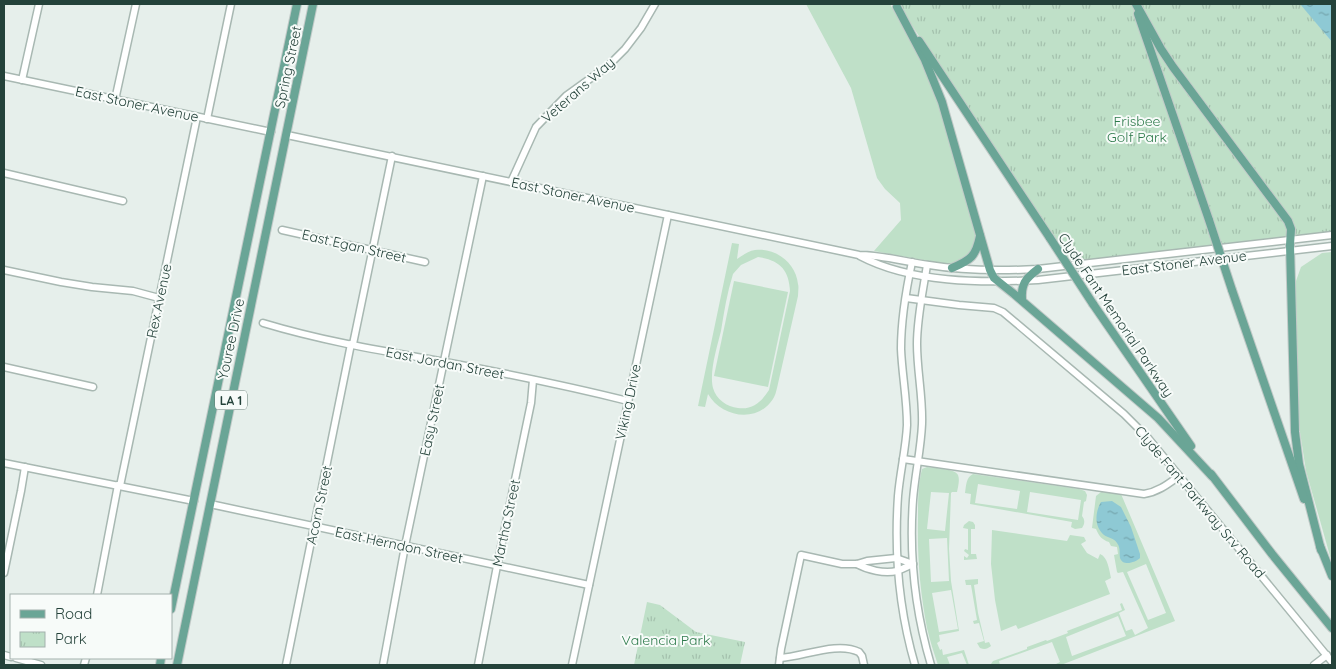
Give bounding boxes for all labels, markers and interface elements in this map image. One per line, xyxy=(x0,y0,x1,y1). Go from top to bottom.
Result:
street label: Spring Street xyxy=(271,24,306,110)
street label: Veterans Way xyxy=(538,53,618,127)
street label: East Stoner Avenue xyxy=(74,82,200,126)
park label: Frisbee Golf Park xyxy=(1107,112,1167,146)
street label: East Stoner Avenue xyxy=(510,173,636,217)
street label: East Egan Street xyxy=(300,225,408,267)
street label: Clyde Fant Memorial Parkway xyxy=(1054,229,1178,401)
street label: East Stoner Avenue xyxy=(1121,246,1248,280)
street label: Rex Avenue xyxy=(142,262,176,340)
street label: Youree Drive xyxy=(214,297,248,381)
street label: East Jordan Street xyxy=(384,343,506,383)
street label: Viking Drive xyxy=(611,362,645,442)
street label: Easy Street xyxy=(416,382,448,458)
road number: LA 1 xyxy=(215,390,247,410)
street label: Clyde Fant Parkway Srv Road xyxy=(1131,422,1269,582)
street label: Acorn Street xyxy=(302,464,336,546)
street label: Martha Street xyxy=(488,477,524,568)
street label: East Herndon Street xyxy=(333,523,465,567)
legend xyxy=(10,594,172,659)
text: Road xyxy=(55,604,92,623)
text: Park xyxy=(55,629,87,648)
park label: Valencia Park xyxy=(622,631,710,649)

